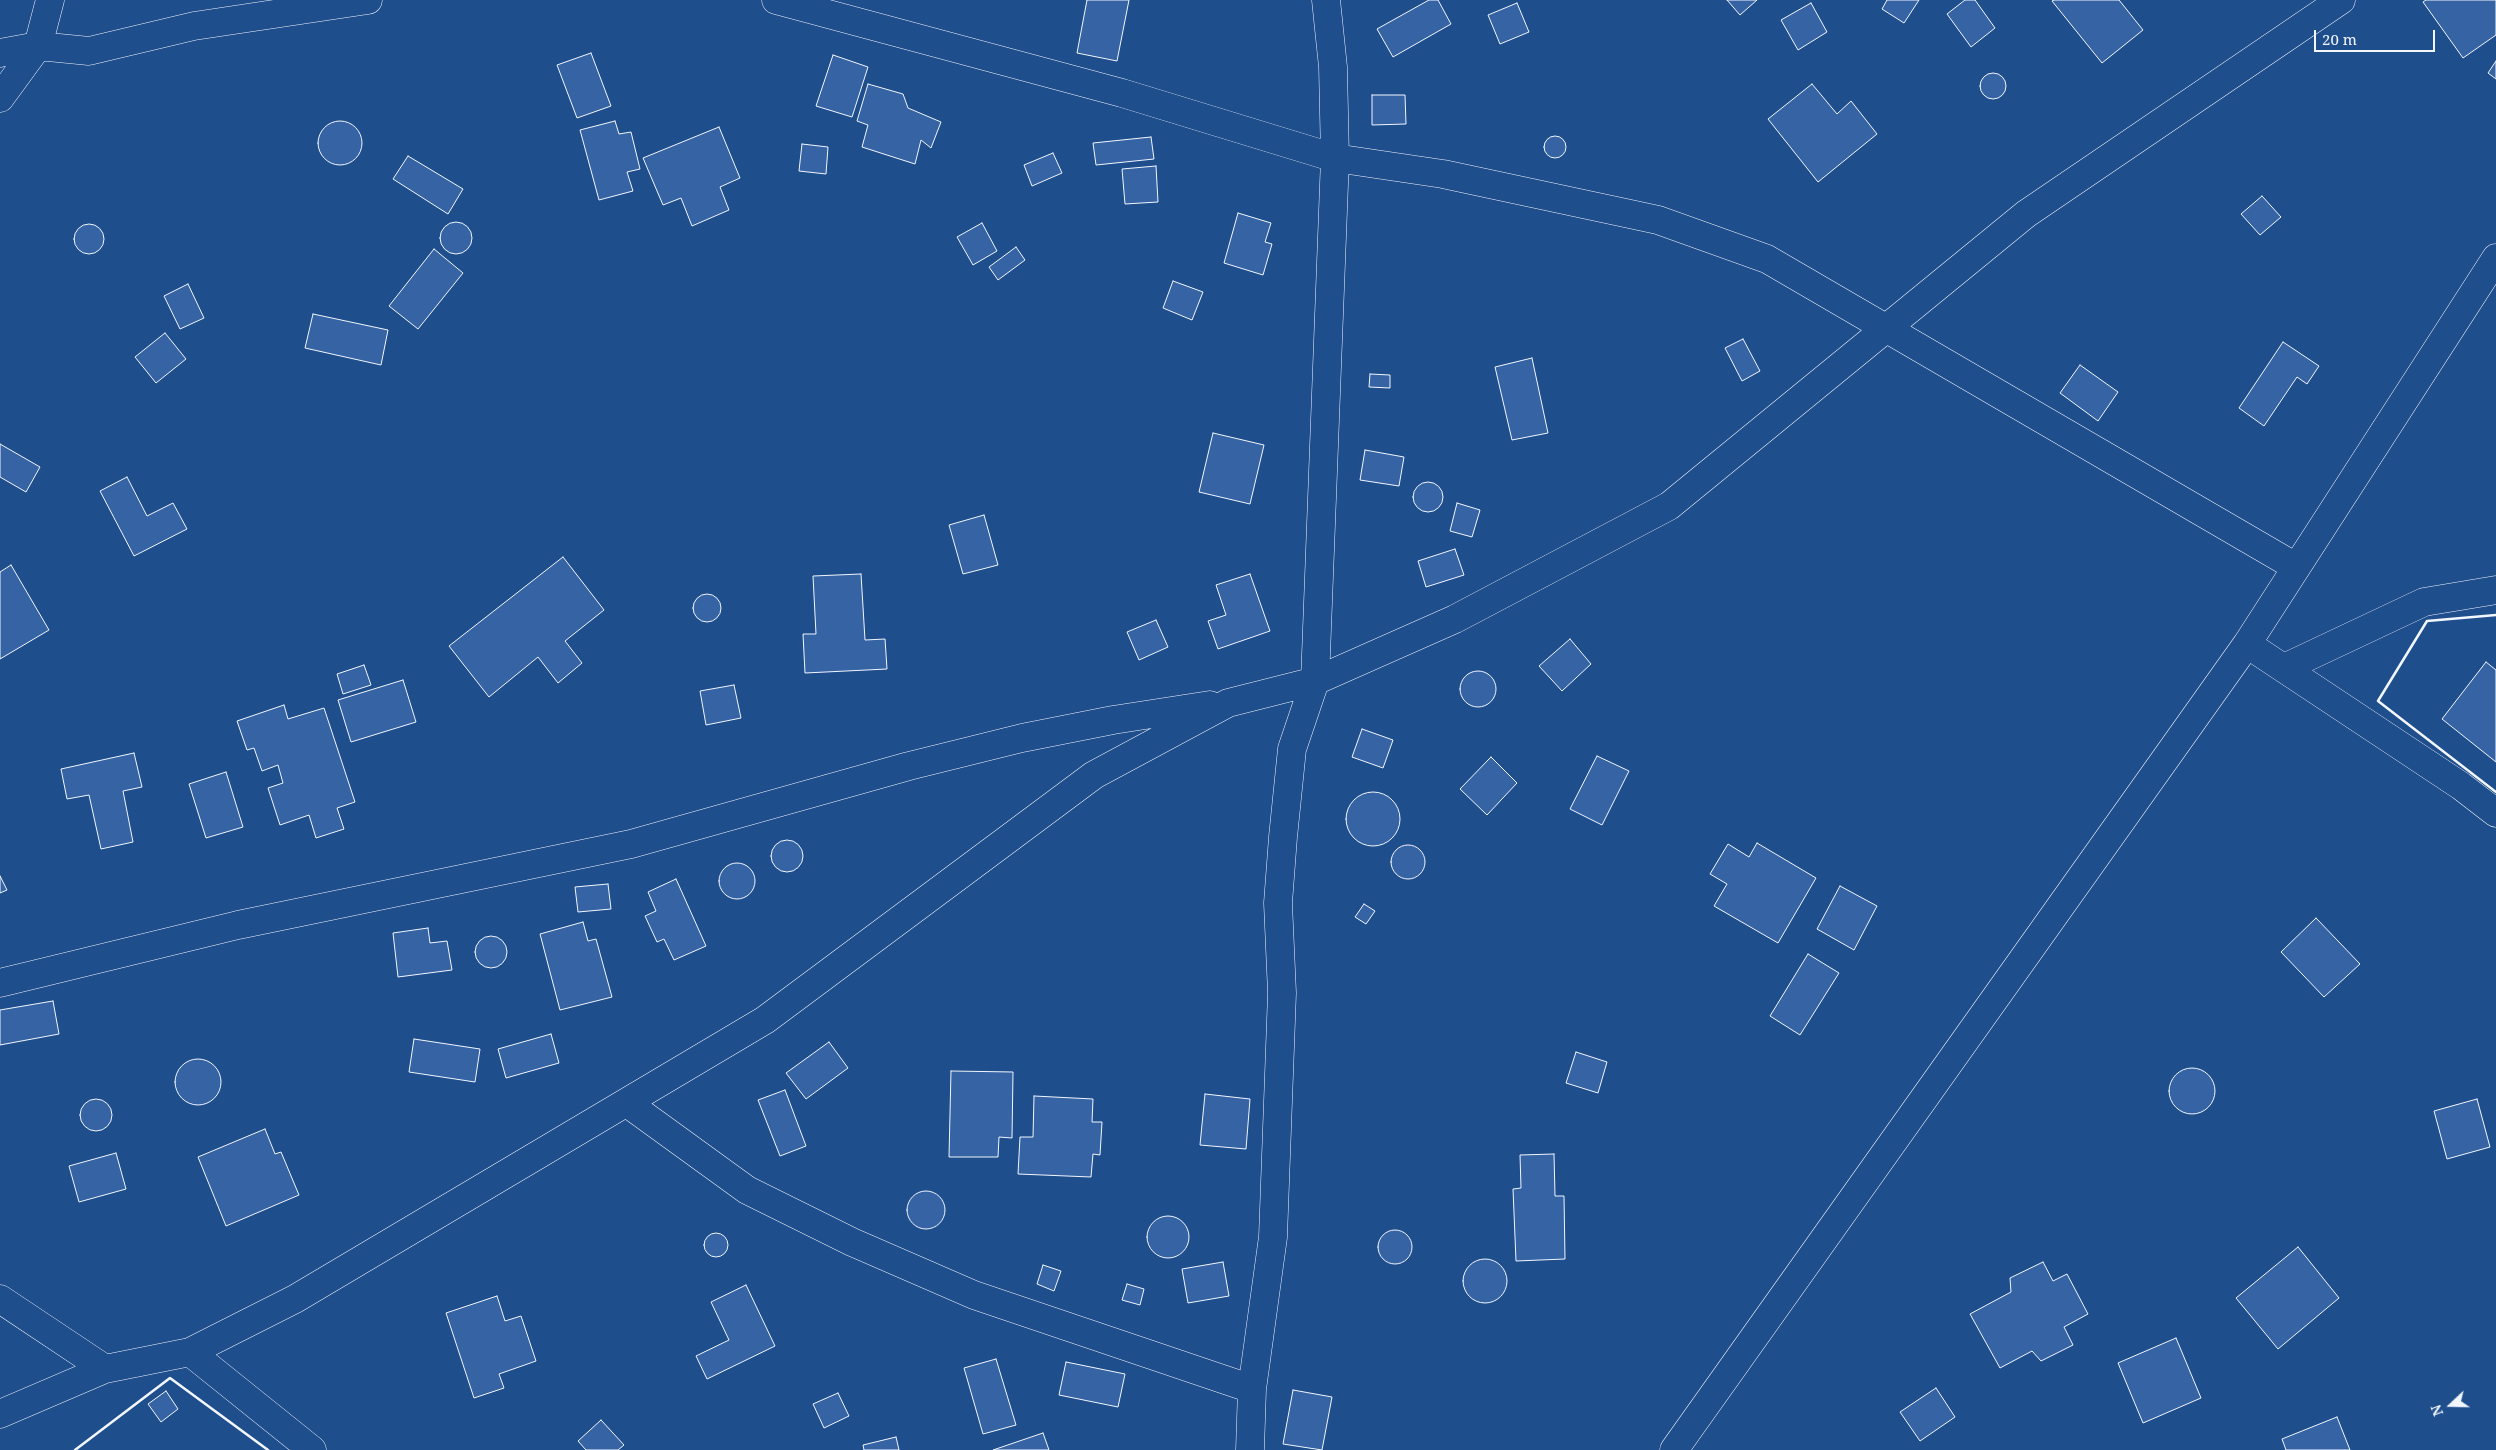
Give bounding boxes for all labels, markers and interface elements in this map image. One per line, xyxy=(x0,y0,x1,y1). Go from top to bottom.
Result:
scale bar xyxy=(2316,20,2437,52)
text: 20 m xyxy=(2322,29,2357,49)
north arrow xyxy=(2426,1380,2476,1430)
text: N xyxy=(2426,1402,2447,1419)

